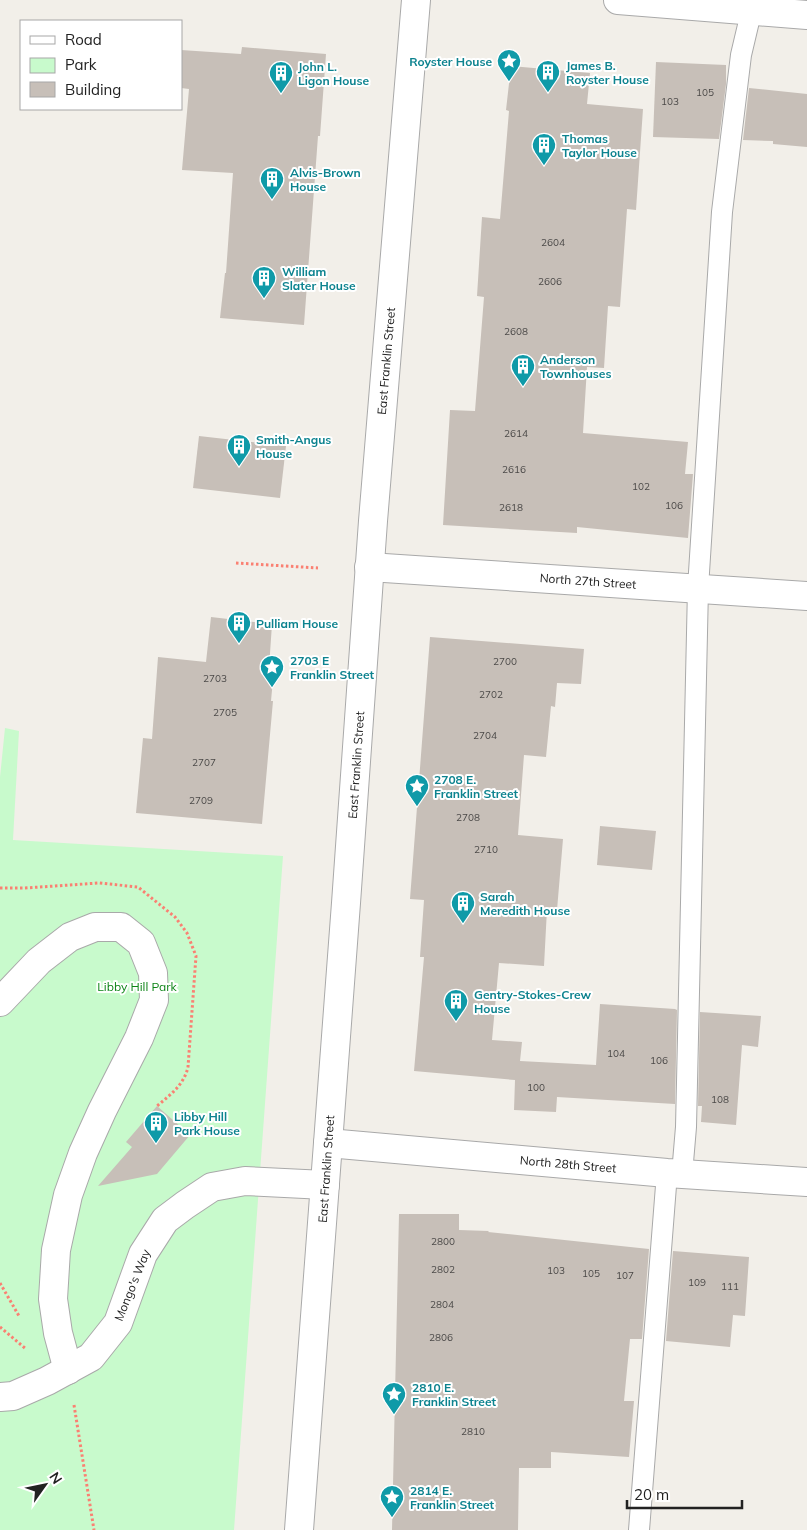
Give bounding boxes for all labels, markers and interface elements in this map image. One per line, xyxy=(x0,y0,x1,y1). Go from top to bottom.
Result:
legend xyxy=(20,20,182,110)
text: Road xyxy=(65,30,102,49)
place icon: Royster House xyxy=(496,48,522,82)
place label: Royster House xyxy=(409,54,492,69)
text: Park xyxy=(65,55,97,74)
place label: James B. Royster House xyxy=(566,58,649,87)
place label: John L. Ligon House xyxy=(298,59,370,88)
building icon: James B. Royster House xyxy=(535,59,561,93)
building icon: John L. Ligon House xyxy=(268,60,294,94)
text: Building xyxy=(65,80,121,99)
house number: 105 xyxy=(696,86,714,99)
house number: 103 xyxy=(661,95,679,108)
place label: Thomas Taylor House xyxy=(562,131,637,160)
building icon: Thomas Taylor House xyxy=(531,132,557,166)
place label: Alvis-Brown House xyxy=(290,165,361,194)
building icon: Alvis-Brown House xyxy=(259,166,285,200)
house number: 2604 xyxy=(541,236,565,249)
place label: William Slater House xyxy=(282,264,356,293)
building icon: William Slater House xyxy=(251,265,277,299)
house number: 2606 xyxy=(538,275,562,288)
street label: East Franklin Street xyxy=(374,307,398,415)
house number: 2608 xyxy=(504,325,528,338)
place label: Anderson Townhouses xyxy=(540,352,611,381)
building icon: Anderson Townhouses xyxy=(510,353,536,387)
house number: 2614 xyxy=(504,427,528,440)
place label: Smith-Angus House xyxy=(256,432,331,461)
building icon: Smith-Angus House xyxy=(226,433,252,467)
house number: 2616 xyxy=(502,463,526,476)
house number: 102 xyxy=(632,480,650,493)
house number: 106 xyxy=(665,499,683,512)
house number: 2618 xyxy=(499,501,523,514)
street label: North 27th Street xyxy=(539,570,637,592)
building icon: Pulliam House xyxy=(226,610,252,644)
place label: Pulliam House xyxy=(256,616,339,631)
place label: 2703 E Franklin Street xyxy=(290,653,374,682)
place icon: 2703 E Franklin Street xyxy=(259,654,285,688)
house number: 2700 xyxy=(493,655,517,668)
house number: 2703 xyxy=(203,672,227,685)
house number: 2702 xyxy=(479,688,503,701)
house number: 2705 xyxy=(213,706,237,719)
street label: East Franklin Street xyxy=(345,711,367,819)
house number: 2704 xyxy=(473,729,497,742)
house number: 2707 xyxy=(192,756,216,769)
place label: 2708 E. Franklin Street xyxy=(434,772,518,801)
place icon: 2708 E. Franklin Street xyxy=(404,773,430,807)
house number: 2709 xyxy=(189,794,213,807)
house number: 2708 xyxy=(456,811,480,824)
house number: 2710 xyxy=(474,843,498,856)
place label: Sarah Meredith House xyxy=(480,889,570,918)
building icon: Sarah Meredith House xyxy=(450,890,476,924)
park label: Libby Hill Park xyxy=(97,979,177,994)
place label: Gentry-Stokes-Crew House xyxy=(474,987,592,1016)
building icon: Gentry-Stokes-Crew House xyxy=(443,988,469,1022)
house number: 104 xyxy=(607,1047,625,1060)
house number: 106 xyxy=(650,1054,668,1067)
house number: 100 xyxy=(527,1081,545,1094)
house number: 108 xyxy=(711,1093,729,1106)
place label: Libby Hill Park House xyxy=(174,1109,240,1138)
building icon: Libby Hill Park House xyxy=(143,1110,169,1144)
street label: East Franklin Street xyxy=(315,1115,337,1223)
street label: North 28th Street xyxy=(519,1152,617,1176)
house number: 2800 xyxy=(431,1235,455,1248)
street label: Mongo's Way xyxy=(111,1246,153,1323)
house number: 2802 xyxy=(431,1263,455,1276)
house number: 103 xyxy=(547,1264,565,1277)
house number: 105 xyxy=(582,1267,600,1280)
house number: 107 xyxy=(616,1269,634,1282)
house number: 109 xyxy=(688,1276,706,1289)
house number: 111 xyxy=(721,1280,739,1293)
house number: 2804 xyxy=(430,1298,454,1311)
house number: 2806 xyxy=(429,1331,453,1344)
place label: 2810 E. Franklin Street xyxy=(412,1380,496,1409)
place icon: 2810 E. Franklin Street xyxy=(381,1381,407,1415)
house number: 2810 xyxy=(461,1425,485,1438)
north arrow xyxy=(20,1460,70,1510)
text: N xyxy=(45,1469,66,1487)
scale bar xyxy=(627,1478,742,1510)
place label: 2814 E. Franklin Street xyxy=(410,1483,494,1512)
place icon: 2814 E. Franklin Street xyxy=(379,1484,405,1518)
text: 20 m xyxy=(634,1485,669,1504)

